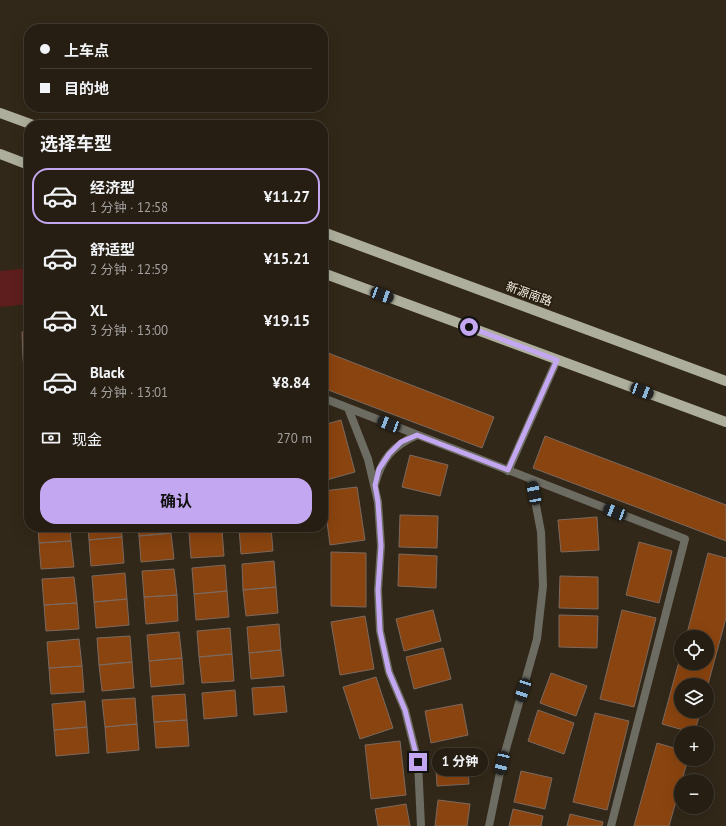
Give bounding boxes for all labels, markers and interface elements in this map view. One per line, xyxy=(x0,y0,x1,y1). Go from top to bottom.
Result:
text: 上车点 xyxy=(64,41,109,60)
text: 目的地 xyxy=(64,79,109,98)
text: 选择车型 xyxy=(40,132,112,155)
icon: car xyxy=(42,178,78,214)
text: 经济型 xyxy=(90,178,135,197)
text: ¥11.27 xyxy=(264,187,310,206)
text: 1 分钟 · 12:58 xyxy=(90,199,168,216)
icon: car xyxy=(42,240,78,276)
text: 舒适型 xyxy=(90,240,135,259)
text: ¥15.21 xyxy=(264,249,310,268)
text: 2 分钟 · 12:59 xyxy=(90,261,168,278)
street label: 新源南路 xyxy=(504,278,554,309)
car xyxy=(369,285,395,305)
text: XL xyxy=(90,301,107,320)
icon: car xyxy=(42,302,78,338)
text: ¥19.15 xyxy=(264,311,310,330)
route start xyxy=(460,318,478,336)
text: 3 分钟 · 13:00 xyxy=(90,322,168,339)
text: Black xyxy=(90,363,125,382)
icon: car xyxy=(42,364,78,400)
text: ¥8.84 xyxy=(272,373,310,392)
car xyxy=(629,381,655,401)
text: 4 分钟 · 13:01 xyxy=(90,384,168,401)
car xyxy=(376,414,402,434)
icon: cash xyxy=(40,427,62,449)
text: 现金 xyxy=(72,430,102,449)
text: 270 m xyxy=(277,430,312,447)
button: 确认 xyxy=(40,478,312,524)
car xyxy=(526,480,542,506)
car xyxy=(602,502,628,522)
map controls xyxy=(674,630,714,814)
button: locate xyxy=(674,630,714,670)
car xyxy=(514,677,532,703)
button: layers xyxy=(674,678,714,718)
button: + xyxy=(674,726,714,766)
callout: 1 分钟 xyxy=(432,748,488,776)
car xyxy=(493,750,511,776)
route end xyxy=(409,753,427,771)
text: 1 分钟 xyxy=(442,753,478,770)
button: − xyxy=(674,774,714,814)

